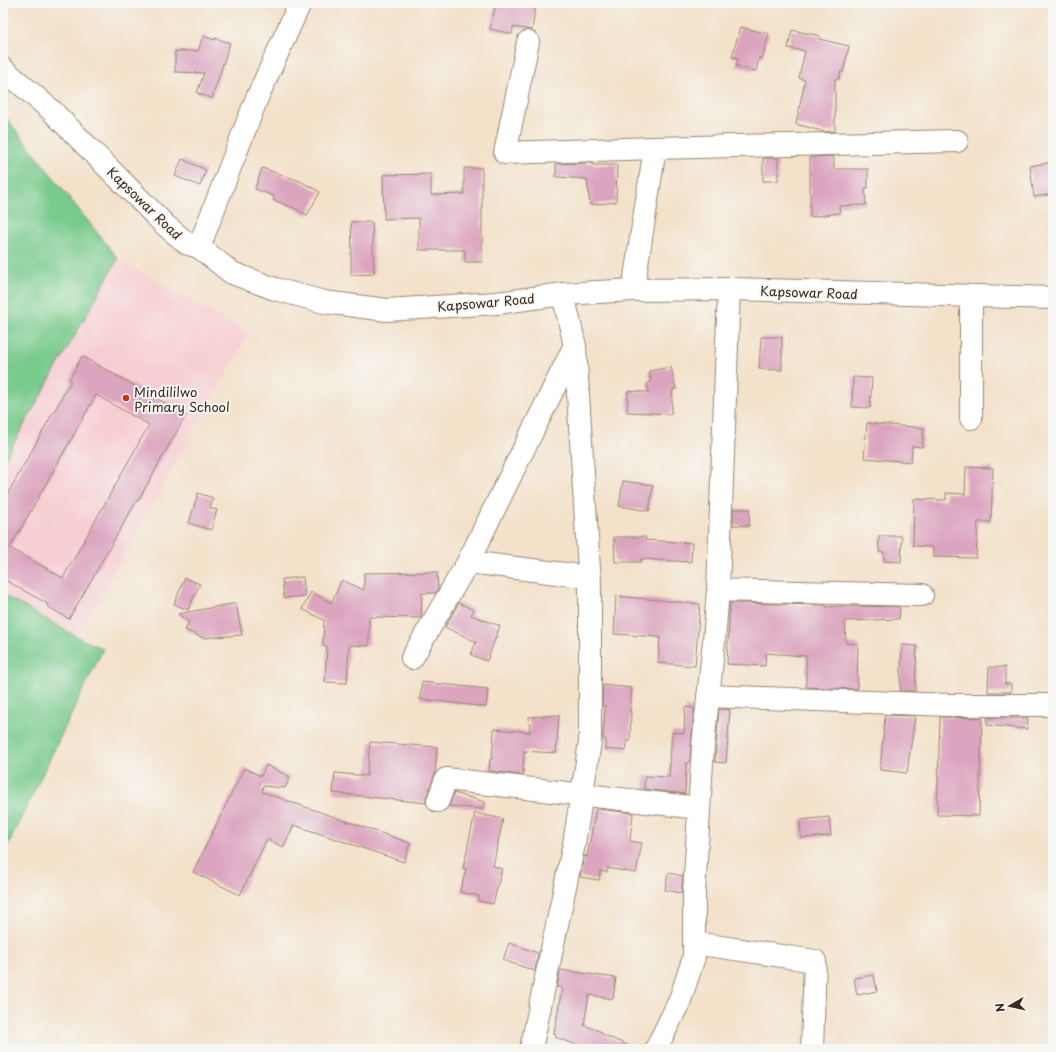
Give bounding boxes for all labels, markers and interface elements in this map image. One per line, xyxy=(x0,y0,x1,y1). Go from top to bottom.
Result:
street label: Kapsowar Road xyxy=(103,162,187,244)
street label: Kapsowar Road xyxy=(760,281,858,303)
street label: Kapsowar Road xyxy=(437,288,535,316)
place label: Mindililwo Primary School xyxy=(134,382,230,416)
marker: Mindililwo Primary School xyxy=(121,393,131,403)
north arrow xyxy=(990,986,1030,1026)
text: N xyxy=(991,1002,1009,1013)

